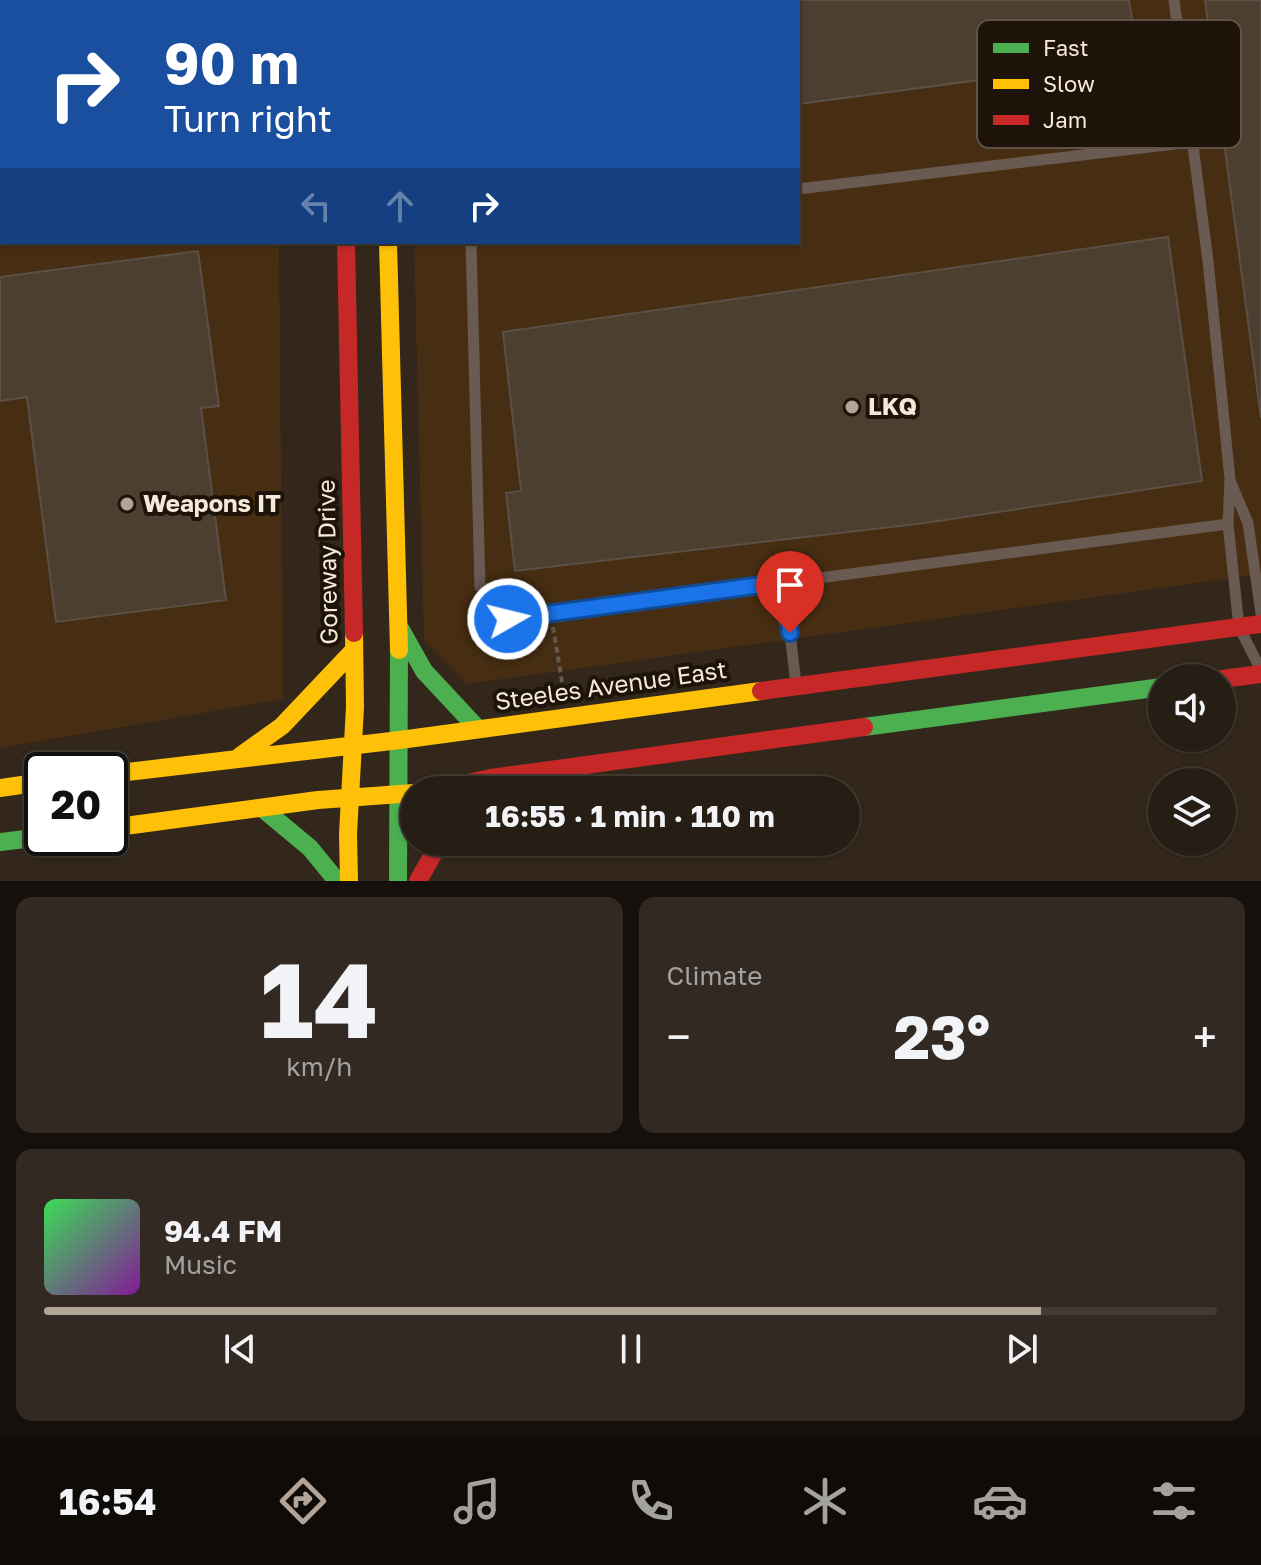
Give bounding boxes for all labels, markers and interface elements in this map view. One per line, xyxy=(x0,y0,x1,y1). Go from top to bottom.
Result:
legend xyxy=(977,20,1241,148)
text: 90 m xyxy=(164,29,299,96)
icon: right xyxy=(32,32,136,136)
text: Fast xyxy=(1043,34,1089,61)
text: Slow xyxy=(1043,70,1095,97)
text: Turn right xyxy=(164,97,332,140)
text: Jam xyxy=(1043,106,1087,133)
icon: left xyxy=(294,184,338,228)
icon: ahead xyxy=(378,184,422,228)
icon: right xyxy=(462,184,506,228)
place label: LKQ xyxy=(868,391,917,420)
marker: LKQ xyxy=(843,398,861,416)
street label: Goreway Drive xyxy=(311,479,342,645)
place label: Weapons IT xyxy=(143,488,281,517)
marker: Weapons IT xyxy=(118,495,136,513)
pin xyxy=(756,551,824,633)
icon: arrive xyxy=(768,563,812,607)
position arrow xyxy=(466,577,550,661)
street label: Steeles Avenue East xyxy=(493,654,728,715)
map controls xyxy=(1148,664,1236,856)
button: sound xyxy=(1148,664,1236,752)
speed limit sign: 20 xyxy=(24,752,128,856)
button: layers xyxy=(1148,768,1236,856)
text: 16:55 · 1 min · 110 m xyxy=(485,798,775,834)
text: 14 xyxy=(260,936,379,1061)
text: Climate xyxy=(667,960,762,991)
text: 23° xyxy=(893,1000,990,1072)
text: − xyxy=(667,1010,691,1063)
text: + xyxy=(1193,1010,1217,1063)
text: km/h xyxy=(286,1051,352,1082)
text: 94.4 FM xyxy=(164,1213,282,1249)
text: Music xyxy=(164,1249,237,1280)
icon: previous xyxy=(218,1327,262,1371)
icon: pause xyxy=(609,1327,653,1371)
icon: next xyxy=(1000,1327,1044,1371)
icon: directions xyxy=(275,1473,331,1529)
icon: music xyxy=(449,1473,505,1529)
icon: phone xyxy=(623,1473,679,1529)
icon: climate xyxy=(797,1473,853,1529)
icon: car xyxy=(972,1473,1028,1529)
icon: filters xyxy=(1146,1473,1202,1529)
text: 16:54 xyxy=(59,1480,157,1523)

